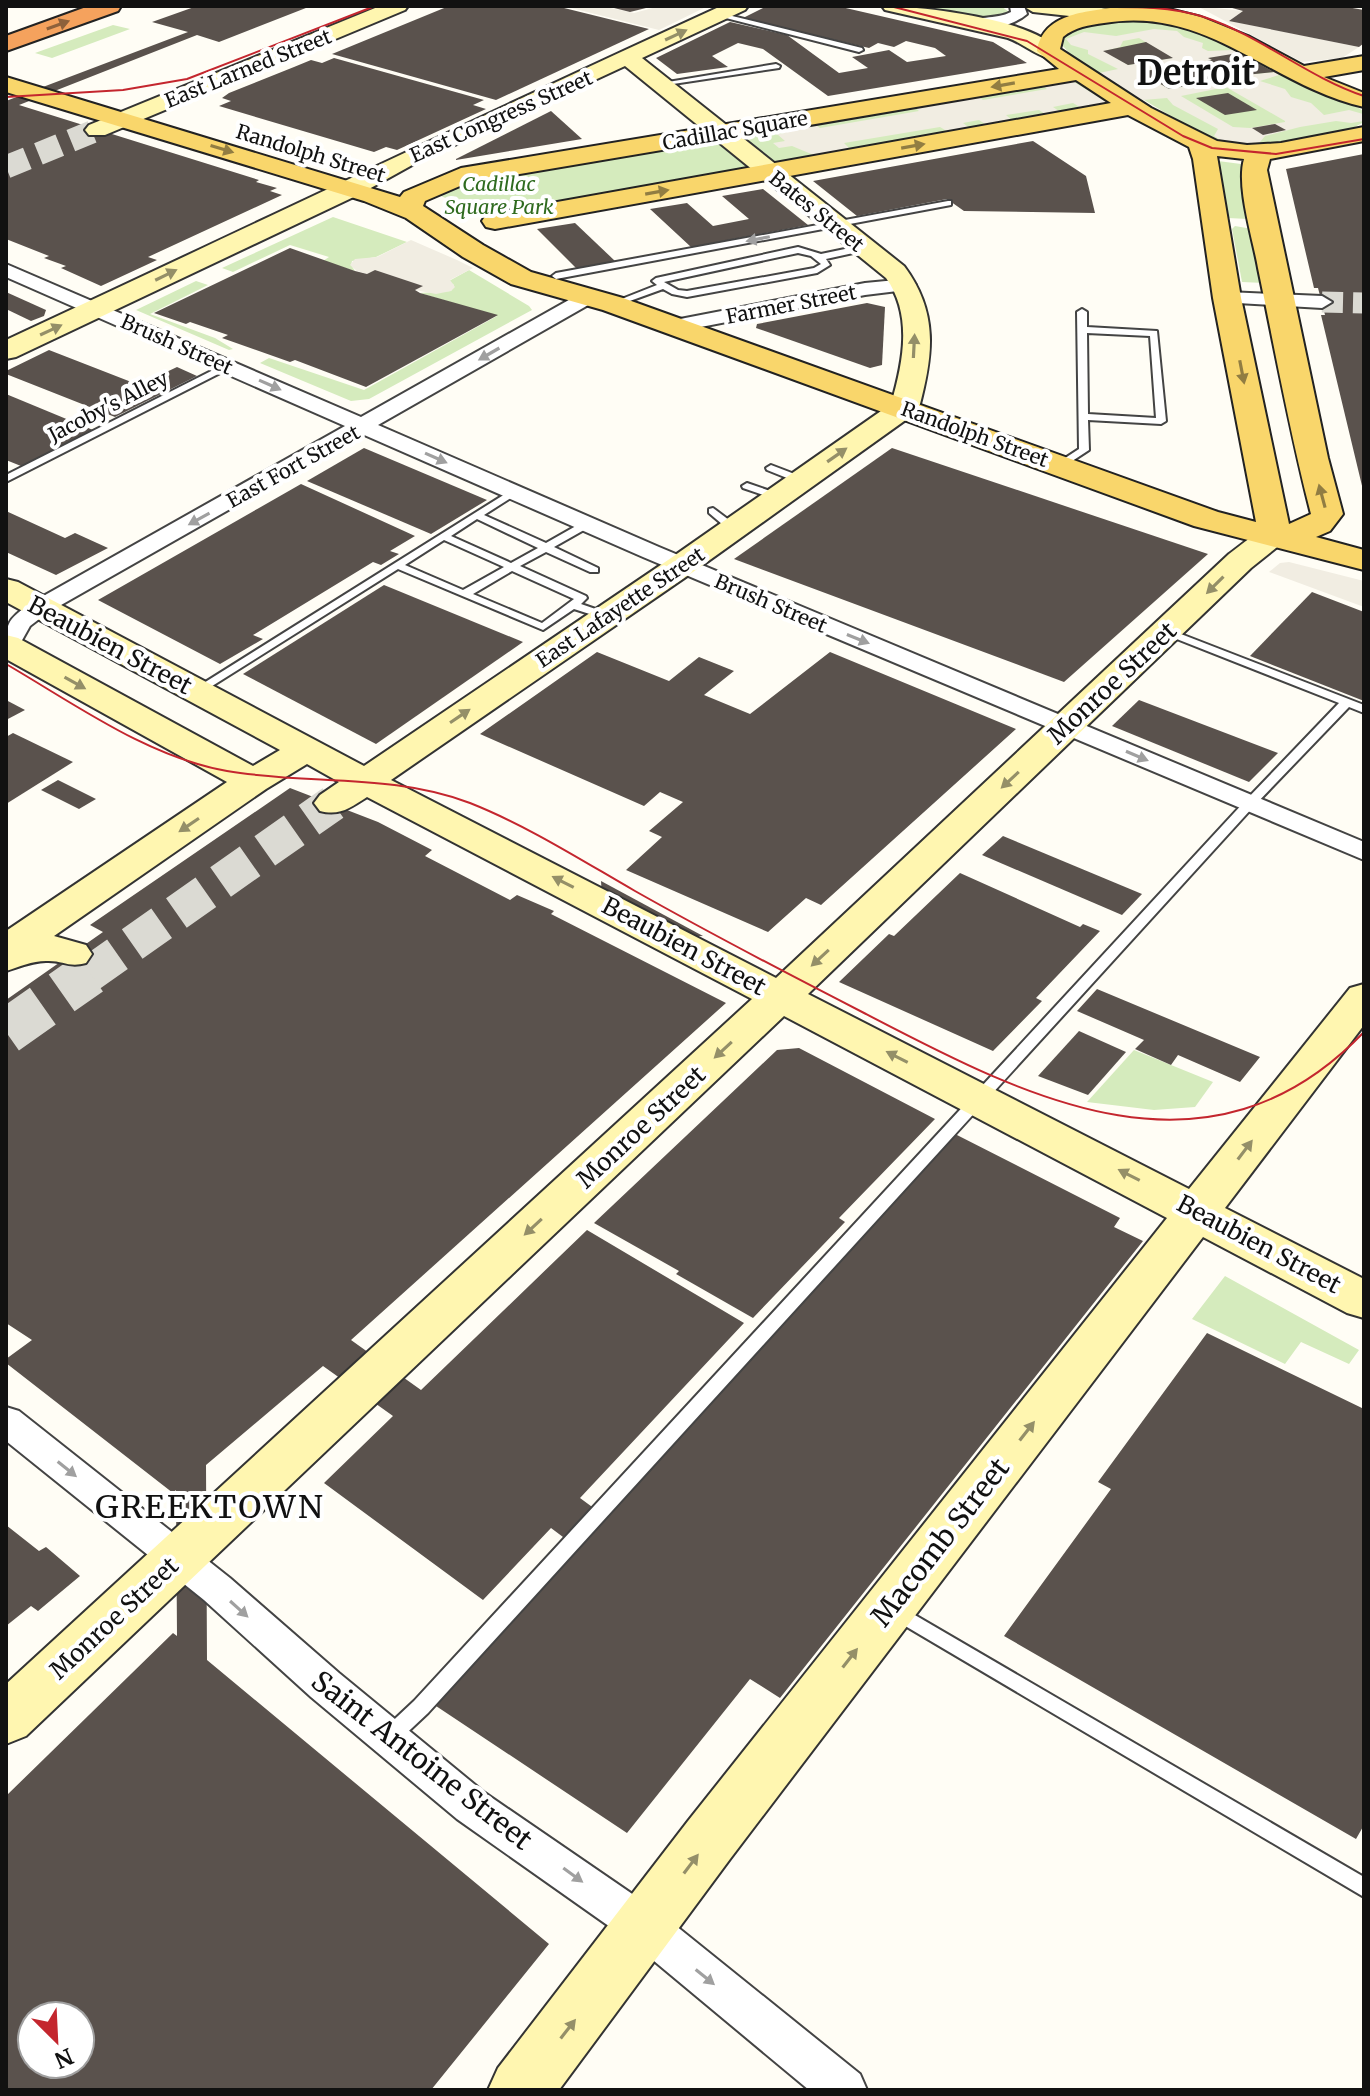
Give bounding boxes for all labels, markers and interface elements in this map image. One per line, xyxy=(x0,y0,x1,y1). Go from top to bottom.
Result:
one-way arrow xyxy=(46,18,70,31)
street label: East Larned Street xyxy=(161,23,335,113)
one-way arrow xyxy=(665,28,688,42)
district label: Detroit xyxy=(1136,52,1256,94)
street label: East Congress Street xyxy=(406,64,596,167)
one-way arrow xyxy=(990,79,1015,91)
street label: Cadillac Square xyxy=(661,105,809,155)
street label: Randolph Street xyxy=(233,118,389,188)
one-way arrow xyxy=(901,139,926,151)
one-way arrow xyxy=(211,143,235,156)
street label: Bates Street xyxy=(765,165,869,257)
park label: Cadillac Square Park xyxy=(444,171,554,219)
one-way arrow xyxy=(645,185,670,197)
one-way arrow xyxy=(745,233,770,245)
one-way arrow xyxy=(154,268,178,282)
street label: Farmer Street xyxy=(724,279,859,329)
street label: Brush Street xyxy=(117,308,237,380)
one-way arrow xyxy=(39,323,63,337)
one-way arrow xyxy=(908,333,921,358)
one-way arrow xyxy=(478,347,500,361)
one-way arrow xyxy=(1236,360,1249,385)
street label: Jacoby's Alley xyxy=(43,365,172,447)
one-way arrow xyxy=(258,378,282,391)
street label: Randolph Street xyxy=(898,396,1052,472)
street label: East Fort Street xyxy=(222,419,364,513)
one-way arrow xyxy=(827,447,847,463)
one-way arrow xyxy=(425,451,448,465)
one-way arrow xyxy=(1316,484,1328,509)
one-way arrow xyxy=(188,512,210,526)
street label: East Lafayette Street xyxy=(531,541,709,673)
street label: Brush Street xyxy=(711,568,831,638)
one-way arrow xyxy=(1206,575,1225,594)
street label: Beaubien Street xyxy=(23,589,198,702)
street label: Monroe Street xyxy=(1041,615,1183,751)
one-way arrow xyxy=(846,633,870,646)
one-way arrow xyxy=(64,676,86,690)
one-way arrow xyxy=(449,709,470,724)
one-way arrow xyxy=(1125,749,1149,762)
one-way arrow xyxy=(1001,771,1020,789)
one-way arrow xyxy=(178,818,199,833)
one-way arrow xyxy=(552,875,574,889)
street label: Beaubien Street xyxy=(597,890,772,1003)
one-way arrow xyxy=(811,949,830,967)
one-way arrow xyxy=(714,1040,733,1058)
one-way arrow xyxy=(886,1050,909,1063)
street label: Monroe Street xyxy=(570,1059,712,1195)
one-way arrow xyxy=(1237,1140,1253,1160)
one-way arrow xyxy=(1117,1169,1140,1182)
street label: Beaubien Street xyxy=(1172,1188,1347,1301)
one-way arrow xyxy=(524,1218,543,1236)
one-way arrow xyxy=(1018,1421,1034,1441)
street label: Macomb Street xyxy=(863,1450,1017,1633)
one-way arrow xyxy=(57,1461,77,1477)
district label: GREEKTOWN xyxy=(95,1487,325,1527)
street label: Monroe Street xyxy=(43,1550,185,1686)
one-way arrow xyxy=(229,1599,248,1617)
one-way arrow xyxy=(841,1648,857,1669)
street label: Saint Antoine Street xyxy=(304,1663,540,1857)
one-way arrow xyxy=(683,1854,698,1875)
one-way arrow xyxy=(562,1867,583,1883)
one-way arrow xyxy=(695,1968,715,1985)
north arrow xyxy=(16,2000,96,2080)
one-way arrow xyxy=(559,2019,576,2039)
text: N xyxy=(50,2042,78,2075)

